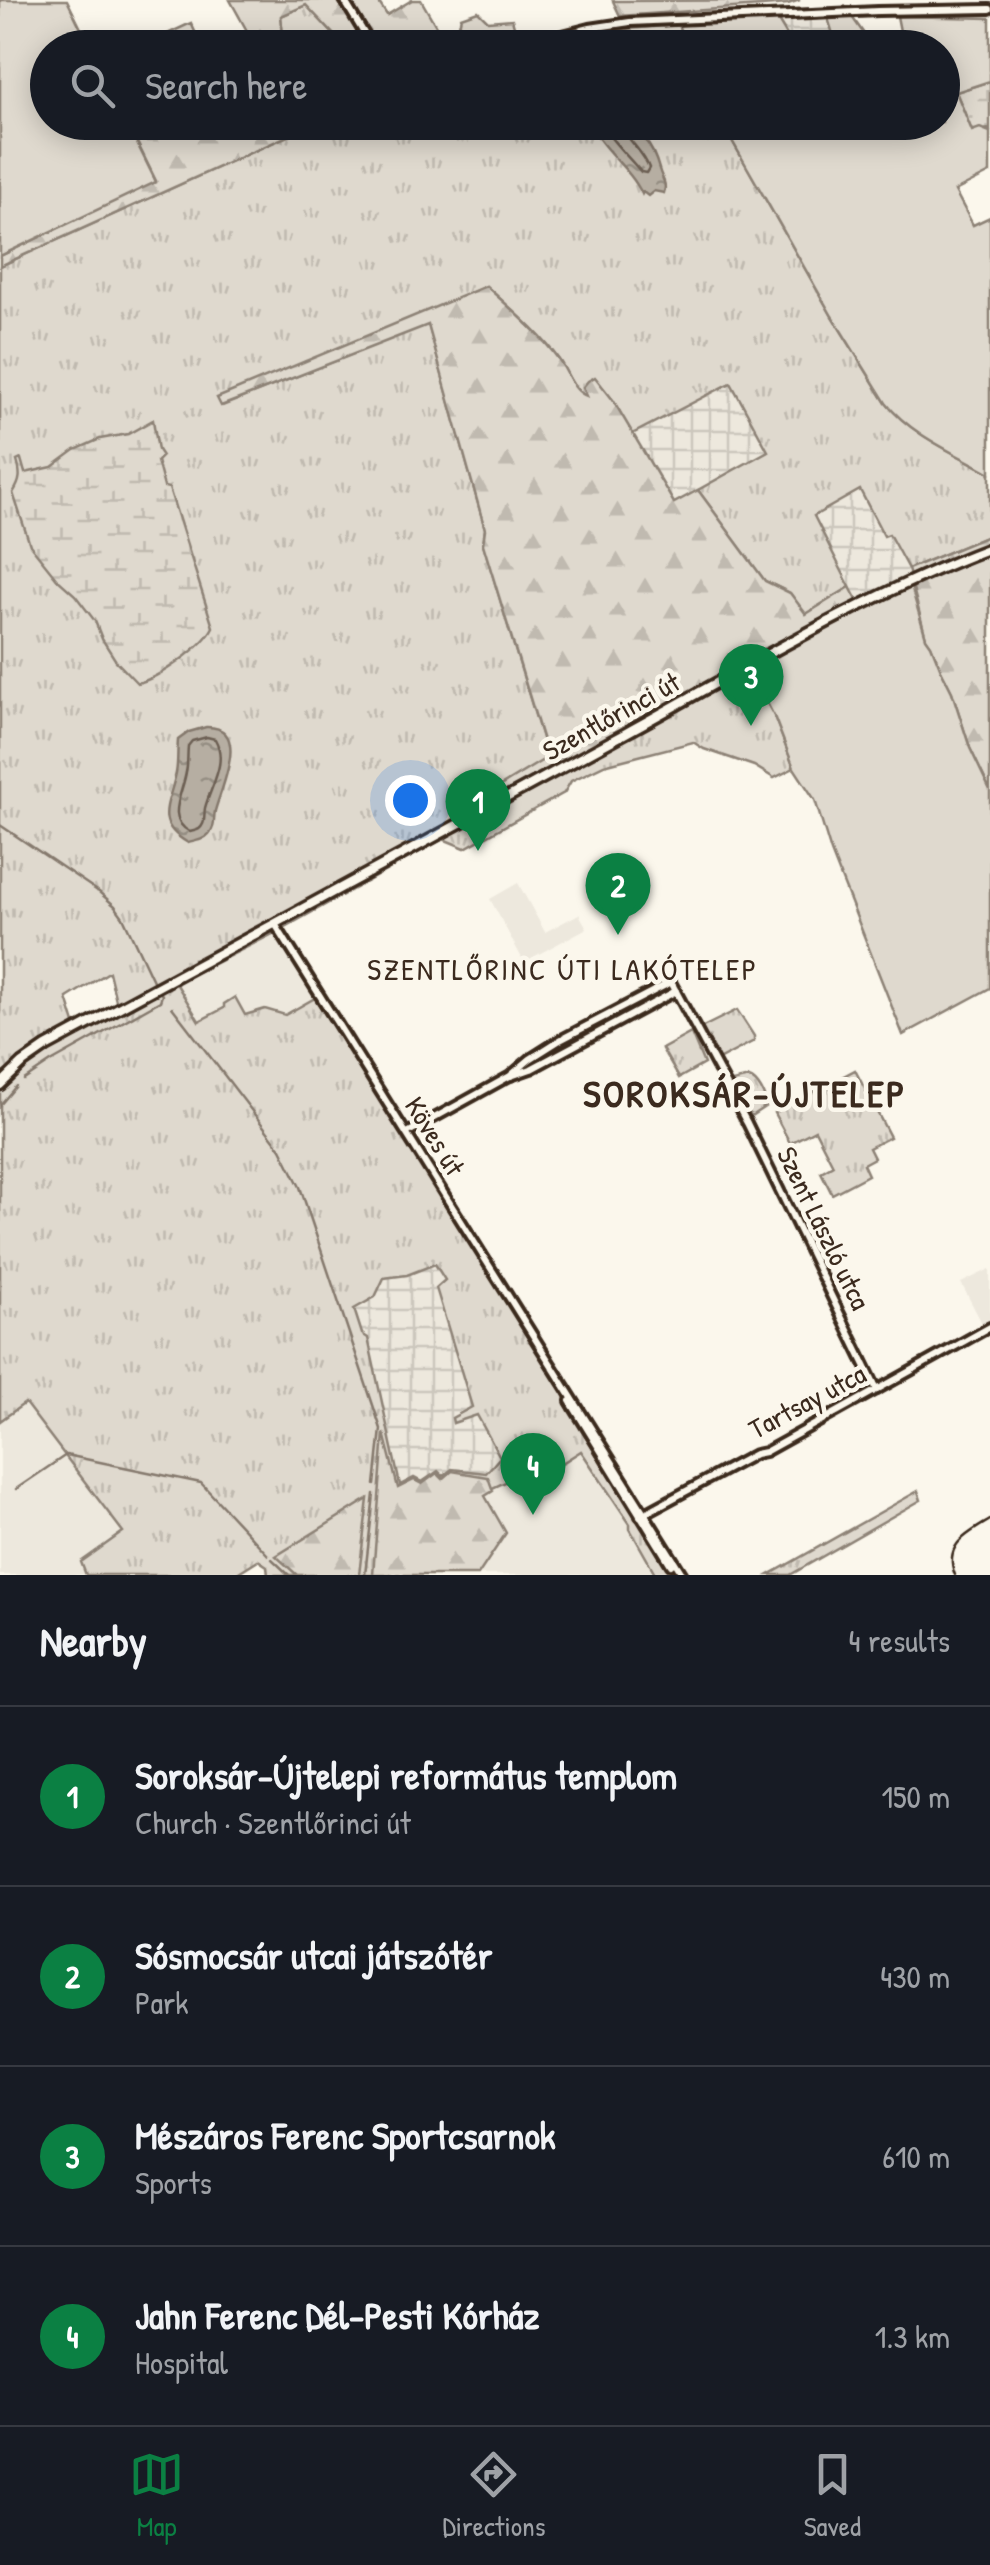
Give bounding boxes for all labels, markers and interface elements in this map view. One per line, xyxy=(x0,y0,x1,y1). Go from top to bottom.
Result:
search box xyxy=(30,30,960,140)
icon: search xyxy=(65,58,120,113)
text: Search here xyxy=(145,59,307,111)
pin: 3 xyxy=(718,644,784,726)
street label: Szentlőrinci út xyxy=(536,663,687,769)
pin: 1 xyxy=(446,768,510,851)
your location xyxy=(385,775,436,826)
pin: 2 xyxy=(586,852,650,935)
district label: SZENTLŐRINC ÚTI LAKÓTELEP xyxy=(367,949,759,989)
district label: SOROKSÁR-ÚJTELEP xyxy=(583,1067,907,1119)
street label: Köves út xyxy=(396,1089,474,1183)
street label: Szent László utca xyxy=(768,1140,880,1316)
street label: Tartsay utca xyxy=(742,1354,872,1448)
pin: 4 xyxy=(500,1432,566,1515)
text: Nearby xyxy=(40,1612,147,1669)
text: 4 results xyxy=(849,1619,950,1662)
text: Soroksár-Újtelepi református templom xyxy=(135,1749,677,1801)
text: 1 xyxy=(67,1775,78,1818)
text: 150 m xyxy=(881,1775,950,1818)
text: Church · Szentlőrinci út xyxy=(135,1801,411,1844)
text: Sósmocsár utcai játszótér xyxy=(135,1929,492,1981)
text: 2 xyxy=(65,1955,80,1998)
text: 430 m xyxy=(880,1955,950,1998)
text: Park xyxy=(135,1981,189,2024)
text: Mészáros Ferenc Sportcsarnok xyxy=(135,2109,556,2161)
text: 3 xyxy=(65,2135,80,2178)
text: 610 m xyxy=(882,2135,950,2178)
text: Sports xyxy=(135,2161,212,2204)
text: Jahn Ferenc Dél-Pesti Kórház xyxy=(135,2289,540,2341)
text: 4 xyxy=(66,2315,79,2358)
text: 1.3 km xyxy=(875,2315,950,2358)
text: Hospital xyxy=(135,2341,228,2384)
tab: Map xyxy=(129,2447,184,2545)
tab: Directions xyxy=(442,2447,545,2545)
tab: Saved xyxy=(804,2447,861,2545)

